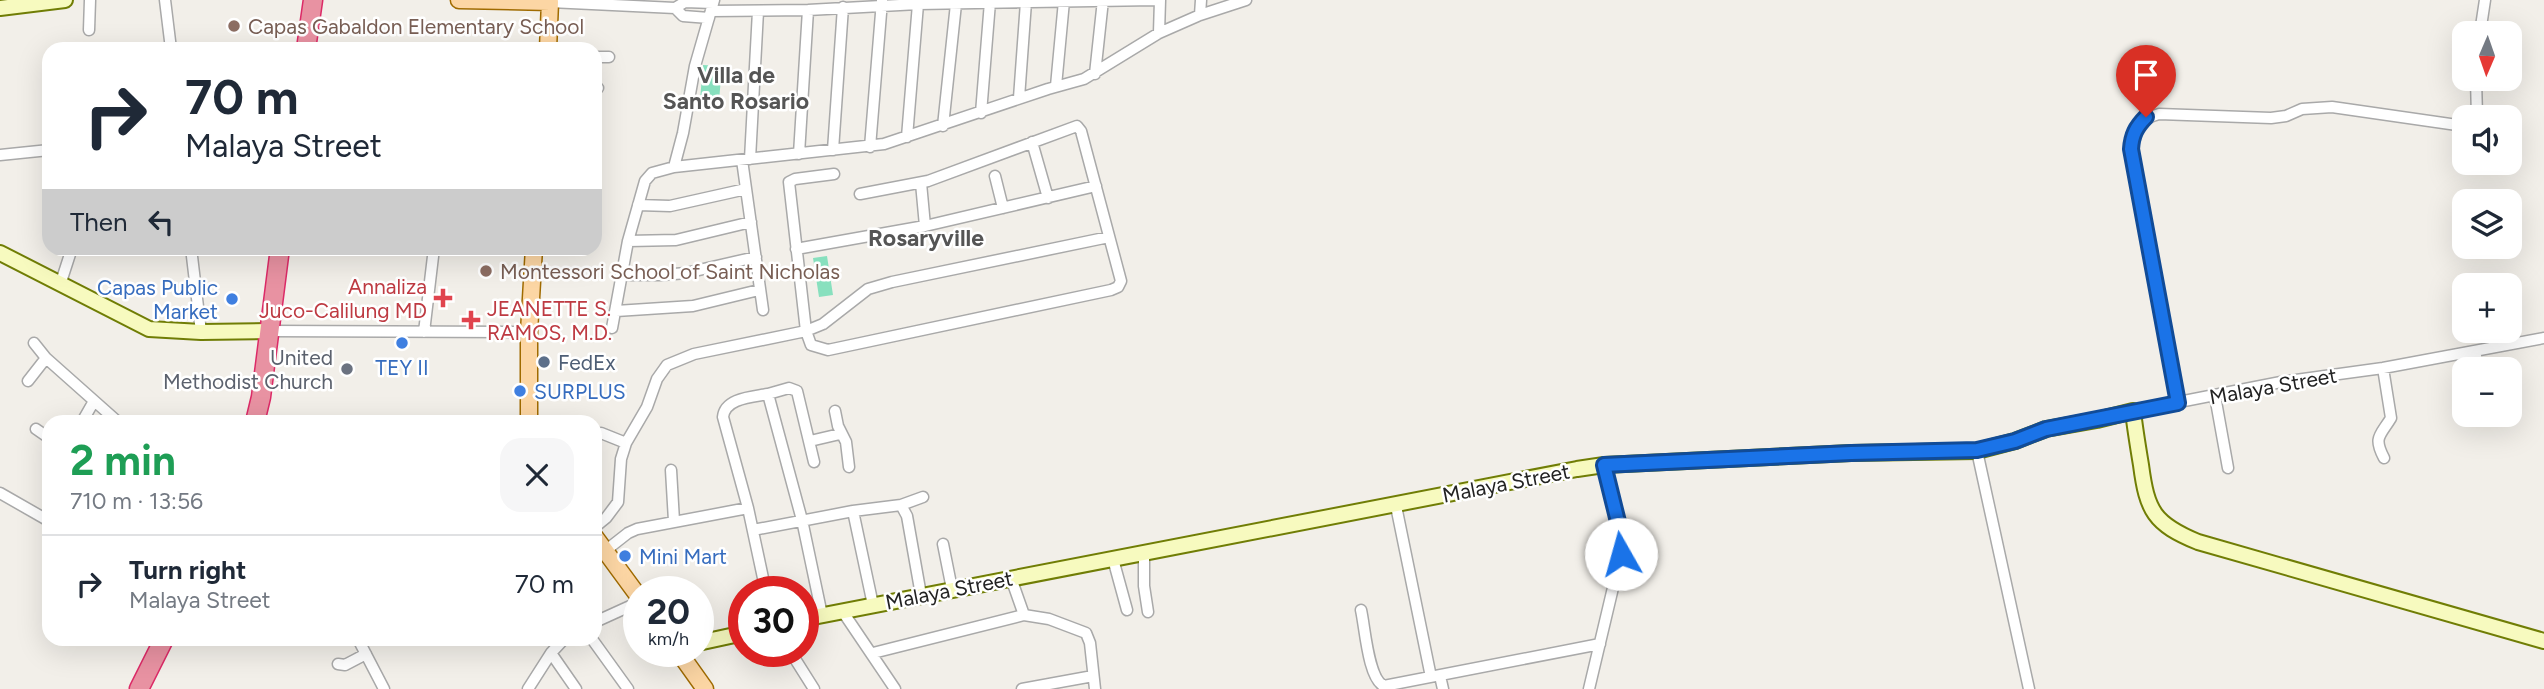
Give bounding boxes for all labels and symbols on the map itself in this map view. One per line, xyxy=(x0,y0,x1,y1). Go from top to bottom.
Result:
place label: Capas Gabaldon Elementary School xyxy=(248,14,584,39)
marker: Capas Gabaldon Elementary School xyxy=(226,18,242,34)
north arrow xyxy=(2452,21,2522,91)
pin xyxy=(2116,45,2176,117)
district label: Villa de Santo Rosario xyxy=(663,61,809,115)
district label: Rosaryville xyxy=(868,224,984,252)
place label: Montessori School of Saint Nicholas xyxy=(500,259,840,284)
marker: Montessori School of Saint Nicholas xyxy=(478,263,494,279)
place label: Annaliza Juco-Calilung MD xyxy=(259,274,427,323)
place label: Capas Public Market xyxy=(97,275,218,324)
marker: Annaliza Juco-Calilung MD xyxy=(433,288,453,308)
marker: Capas Public Market xyxy=(224,291,240,307)
place label: JEANETTE S. RAMOS, M.D. xyxy=(487,296,612,345)
marker: JEANETTE S. RAMOS, M.D. xyxy=(461,310,481,330)
marker: TEY II xyxy=(394,335,410,351)
place label: United Methodist Church xyxy=(163,345,333,394)
place label: FedEx xyxy=(558,350,615,375)
marker: FedEx xyxy=(536,354,552,370)
place label: TEY II xyxy=(375,355,429,380)
marker: United Methodist Church xyxy=(339,361,355,377)
street label: Malaya Street xyxy=(2207,362,2339,410)
place label: SURPLUS xyxy=(534,379,626,404)
marker: SURPLUS xyxy=(512,383,528,399)
street label: Malaya Street xyxy=(1440,458,1572,508)
position arrow xyxy=(1584,517,1658,591)
place label: Mini Mart xyxy=(639,544,727,569)
marker: Mini Mart xyxy=(617,548,633,564)
street label: Malaya Street xyxy=(883,565,1015,615)
speed limit sign: 30 xyxy=(728,576,819,667)

